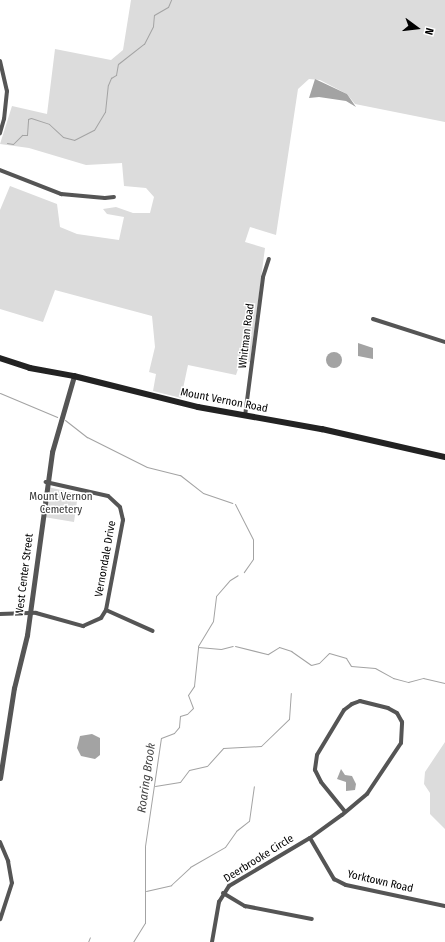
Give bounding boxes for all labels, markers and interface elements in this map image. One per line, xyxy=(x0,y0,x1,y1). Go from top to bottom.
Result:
north arrow xyxy=(397,8,437,48)
text: N xyxy=(422,26,436,36)
street label: Whitman Road xyxy=(236,303,258,369)
street label: Mount Vernon Road xyxy=(179,386,269,416)
park label: Mount Vernon Cemetery xyxy=(29,491,93,517)
street label: Vernondale Drive xyxy=(93,520,119,598)
street label: West Center Street xyxy=(13,533,37,617)
water label: Roaring Brook xyxy=(135,742,159,814)
street label: Deerbrooke Circle xyxy=(222,832,296,886)
street label: Yorktown Road xyxy=(346,868,414,896)

